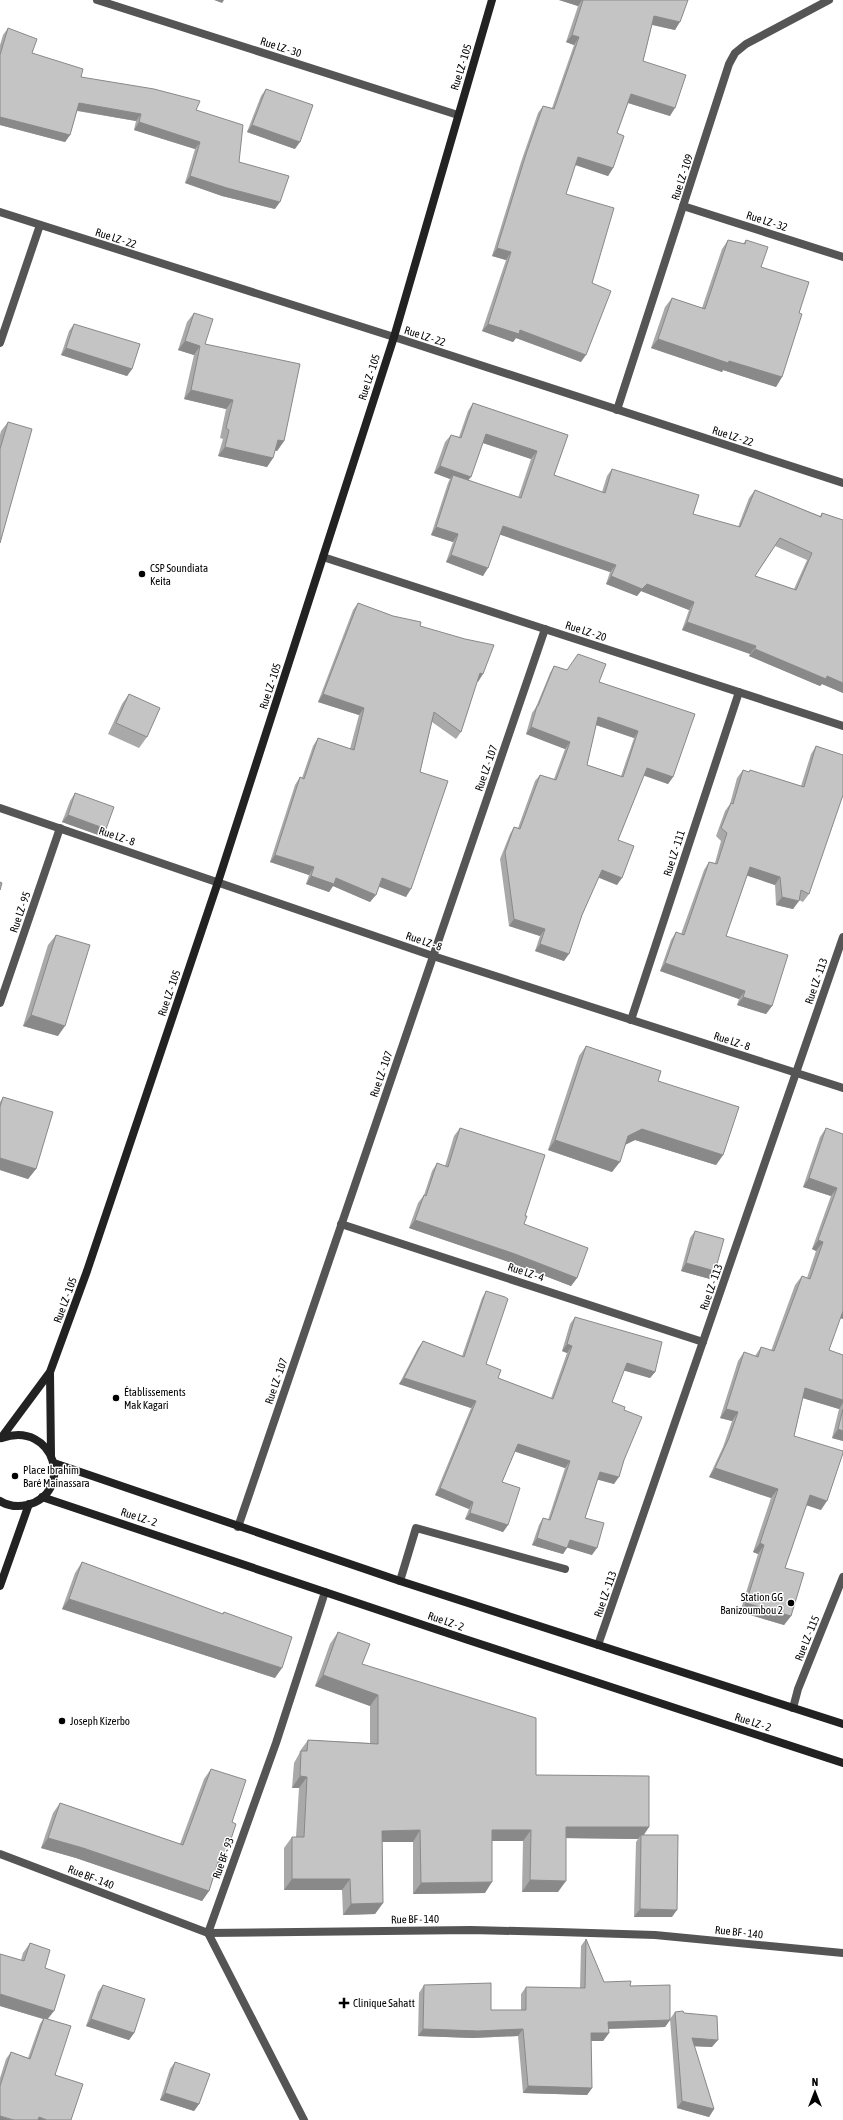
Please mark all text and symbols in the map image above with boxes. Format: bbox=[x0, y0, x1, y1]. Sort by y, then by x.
street label: Rue LZ - 30 bbox=[259, 35, 303, 59]
street label: Rue LZ - 105 bbox=[448, 42, 474, 92]
street label: Rue LZ - 109 bbox=[669, 152, 695, 202]
street label: Rue LZ - 32 bbox=[745, 209, 789, 233]
street label: Rue LZ - 22 bbox=[94, 226, 138, 250]
street label: Rue LZ - 22 bbox=[403, 324, 447, 348]
street label: Rue LZ - 105 bbox=[356, 352, 382, 402]
street label: Rue LZ - 22 bbox=[711, 424, 755, 448]
place label: CSP Soundiata Keita bbox=[150, 562, 208, 587]
marker: CSP Soundiata Keita bbox=[137, 569, 147, 579]
street label: Rue LZ - 20 bbox=[564, 619, 608, 643]
street label: Rue LZ - 105 bbox=[257, 661, 283, 711]
street label: Rue LZ - 107 bbox=[473, 743, 499, 793]
street label: Rue LZ - 8 bbox=[97, 824, 137, 848]
street label: Rue LZ - 111 bbox=[661, 828, 687, 878]
street label: Rue LZ - 95 bbox=[7, 890, 33, 934]
street label: Rue LZ - 8 bbox=[404, 929, 444, 953]
street label: Rue LZ - 113 bbox=[803, 956, 829, 1006]
street label: Rue LZ - 105 bbox=[156, 968, 182, 1018]
street label: Rue LZ - 8 bbox=[712, 1030, 752, 1052]
street label: Rue LZ - 107 bbox=[368, 1049, 394, 1099]
street label: Rue LZ - 4 bbox=[506, 1261, 546, 1283]
street label: Rue LZ - 113 bbox=[698, 1262, 724, 1312]
street label: Rue LZ - 105 bbox=[51, 1275, 79, 1325]
street label: Rue LZ - 107 bbox=[263, 1356, 289, 1406]
place label: Établissements Mak Kagari bbox=[124, 1386, 186, 1411]
marker: Établissements Mak Kagari bbox=[111, 1393, 121, 1403]
place label: Place Ibrahim Baré Mainassara bbox=[23, 1464, 90, 1489]
marker: Place Ibrahim Baré Mainassara bbox=[10, 1471, 20, 1481]
street label: Rue LZ - 2 bbox=[119, 1506, 159, 1528]
street label: Rue LZ - 113 bbox=[592, 1569, 618, 1619]
place label: Station GG Banizoumbou 2 bbox=[720, 1591, 783, 1616]
marker: Station GG Banizoumbou 2 bbox=[786, 1598, 796, 1608]
street label: Rue LZ - 2 bbox=[426, 1609, 466, 1633]
street label: Rue LZ - 115 bbox=[792, 1614, 822, 1662]
street label: Rue LZ - 2 bbox=[733, 1711, 773, 1733]
place label: Joseph Kizerbo bbox=[70, 1715, 130, 1727]
marker: Joseph Kizerbo bbox=[57, 1716, 67, 1726]
street label: Rue BF - 93 bbox=[210, 1836, 236, 1880]
street label: Rue BF - 140 bbox=[66, 1863, 116, 1891]
street label: Rue BF - 140 bbox=[391, 1913, 439, 1925]
street label: Rue BF - 140 bbox=[714, 1924, 764, 1940]
marker: Clinique Sahatt bbox=[338, 1997, 350, 2009]
place label: Clinique Sahatt bbox=[353, 1997, 415, 2009]
north arrow bbox=[795, 2072, 835, 2112]
text: N bbox=[812, 2076, 818, 2088]

